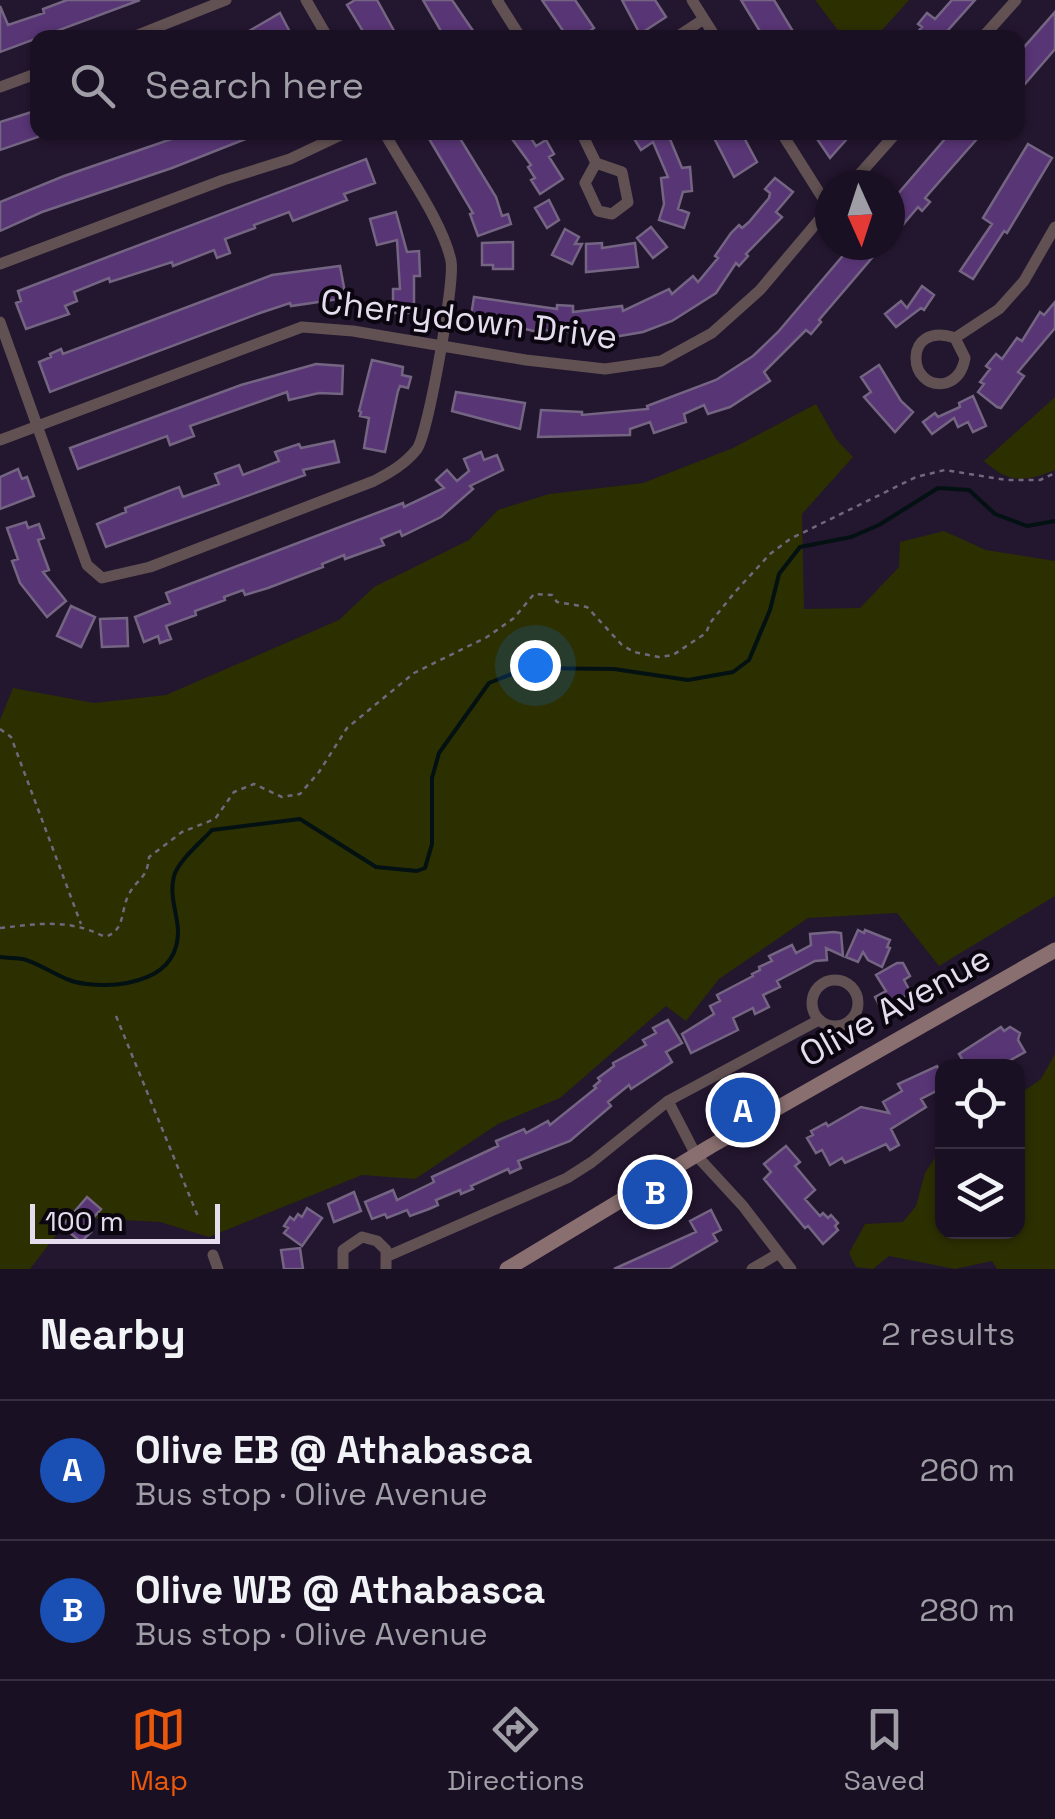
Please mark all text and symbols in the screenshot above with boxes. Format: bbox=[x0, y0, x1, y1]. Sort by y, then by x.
search box bbox=[30, 30, 1025, 140]
icon: search bbox=[65, 58, 120, 113]
text: Search here bbox=[145, 61, 364, 109]
north arrow bbox=[815, 170, 905, 260]
street label: Cherrydown Drive bbox=[318, 279, 620, 359]
your location bbox=[510, 640, 561, 691]
street label: Olive Avenue bbox=[792, 935, 998, 1077]
map controls bbox=[935, 1059, 1025, 1239]
button: locate bbox=[935, 1059, 1025, 1149]
pin: A bbox=[710, 1072, 776, 1148]
button: layers bbox=[935, 1149, 1025, 1239]
pin: B bbox=[622, 1154, 688, 1230]
scale bar bbox=[30, 1199, 220, 1244]
text: 100 m bbox=[45, 1203, 124, 1239]
text: Nearby bbox=[40, 1308, 186, 1361]
text: 2 results bbox=[881, 1314, 1015, 1354]
text: Olive EB @ Athabasca bbox=[135, 1426, 532, 1474]
text: A bbox=[62, 1450, 83, 1490]
text: 260 m bbox=[920, 1450, 1015, 1490]
text: Bus stop · Olive Avenue bbox=[135, 1474, 488, 1514]
text: Olive WB @ Athabasca bbox=[135, 1566, 545, 1614]
text: B bbox=[62, 1590, 83, 1630]
text: 280 m bbox=[920, 1590, 1015, 1630]
text: Bus stop · Olive Avenue bbox=[135, 1614, 488, 1654]
tab: Map bbox=[130, 1702, 188, 1798]
tab: Directions bbox=[447, 1702, 584, 1798]
tab: Saved bbox=[844, 1702, 925, 1798]

